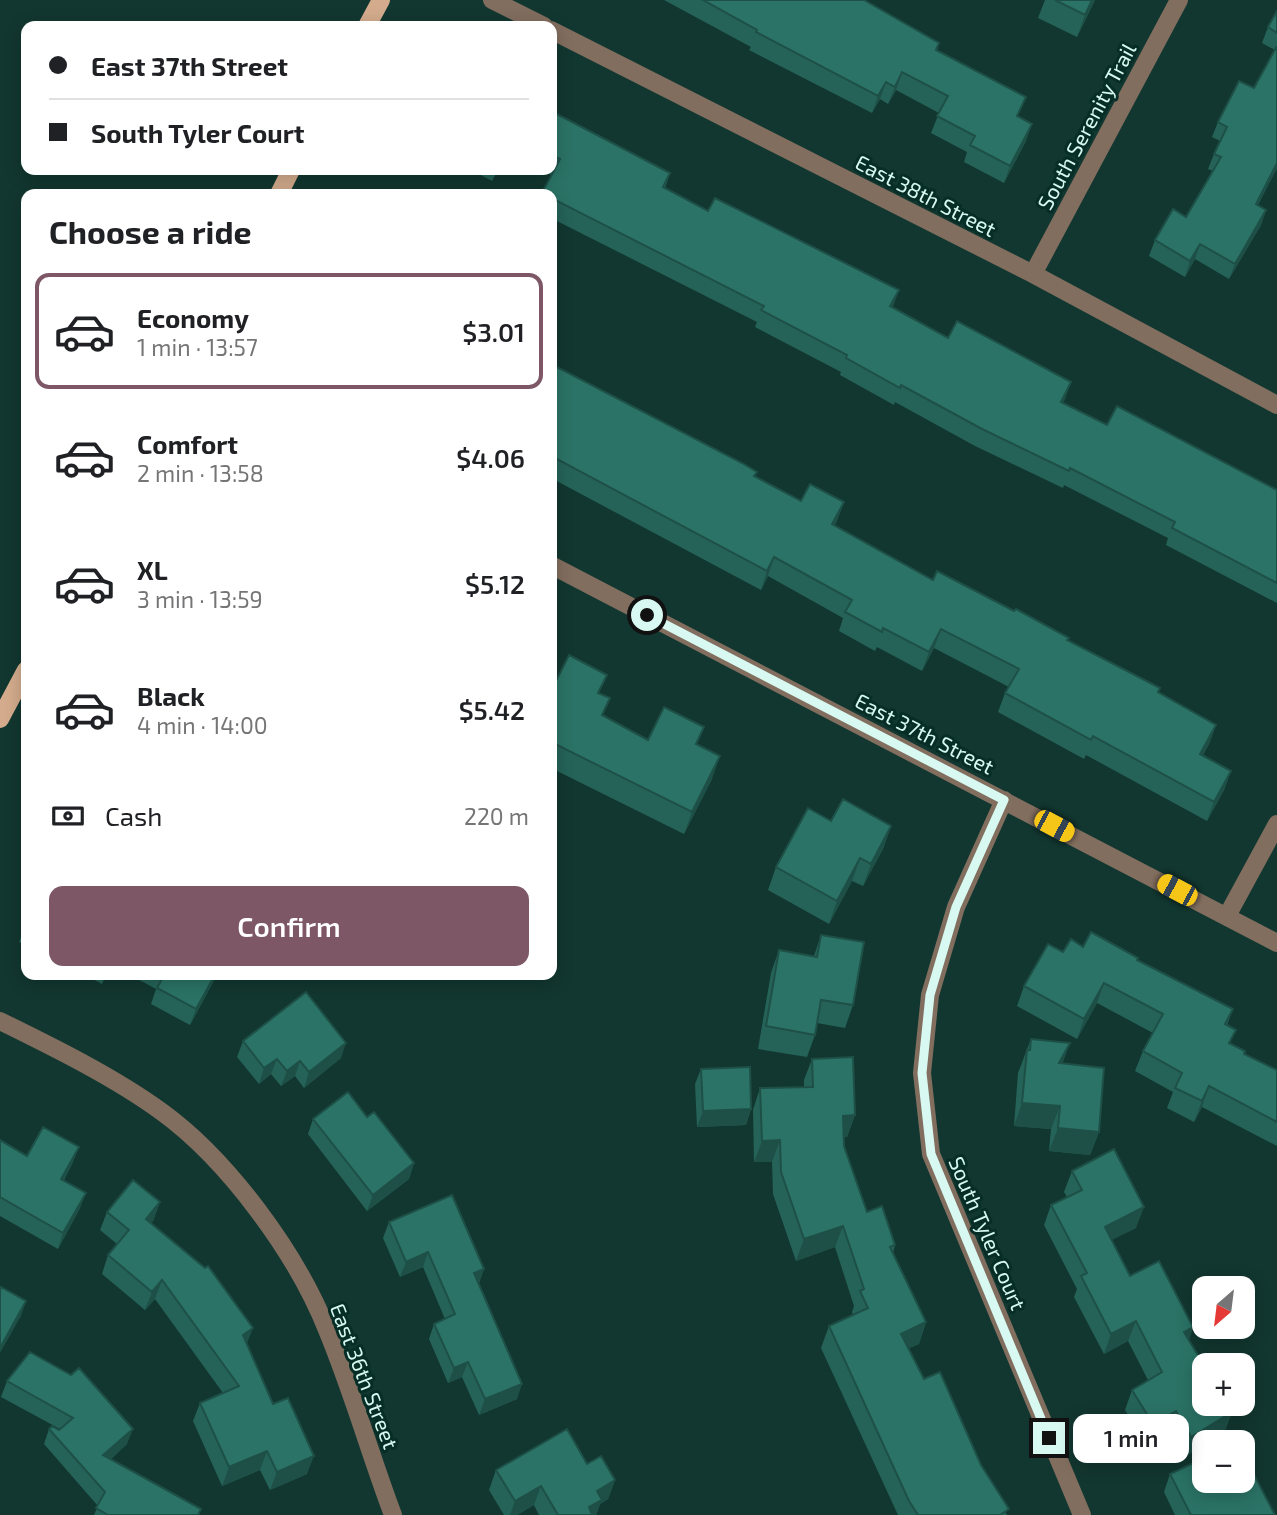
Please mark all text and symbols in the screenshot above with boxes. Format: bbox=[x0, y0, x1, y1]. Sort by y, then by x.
street label: South Serenity Trail bbox=[1032, 38, 1141, 214]
text: East 37th Street bbox=[91, 50, 288, 81]
text: South Tyler Court bbox=[91, 117, 304, 148]
street label: East 38th Street bbox=[852, 149, 1000, 241]
text: Choose a ride bbox=[49, 212, 252, 250]
icon: car bbox=[53, 300, 116, 363]
text: Economy bbox=[137, 302, 249, 333]
text: $3.01 bbox=[462, 316, 525, 347]
text: 1 min · 13:57 bbox=[137, 333, 258, 361]
icon: car bbox=[53, 426, 116, 489]
text: Comfort bbox=[137, 428, 238, 459]
text: $4.06 bbox=[456, 442, 525, 473]
text: 2 min · 13:58 bbox=[137, 459, 264, 487]
icon: car bbox=[53, 552, 116, 615]
text: XL bbox=[137, 554, 168, 585]
text: $5.12 bbox=[465, 568, 525, 599]
text: 3 min · 13:59 bbox=[137, 585, 263, 613]
route start bbox=[631, 599, 663, 631]
icon: car bbox=[53, 678, 116, 741]
text: Black bbox=[137, 680, 205, 711]
street label: East 37th Street bbox=[851, 687, 999, 779]
text: $5.42 bbox=[459, 694, 525, 725]
text: 4 min · 14:00 bbox=[137, 711, 268, 739]
icon: cash bbox=[49, 797, 87, 835]
text: Cash bbox=[105, 800, 162, 831]
text: 220 m bbox=[464, 802, 529, 830]
car bbox=[1031, 807, 1078, 845]
car bbox=[1154, 871, 1201, 909]
button: Confirm bbox=[49, 886, 529, 966]
street label: South Tyler Court bbox=[944, 1152, 1032, 1314]
north arrow bbox=[1192, 1276, 1255, 1339]
map controls bbox=[1192, 1276, 1255, 1493]
street label: East 36th Street bbox=[326, 1300, 404, 1452]
button: + bbox=[1192, 1353, 1255, 1416]
callout: 1 min bbox=[1074, 1414, 1189, 1462]
route end bbox=[1033, 1422, 1065, 1454]
text: 1 min bbox=[1104, 1424, 1158, 1452]
button: − bbox=[1192, 1430, 1255, 1493]

